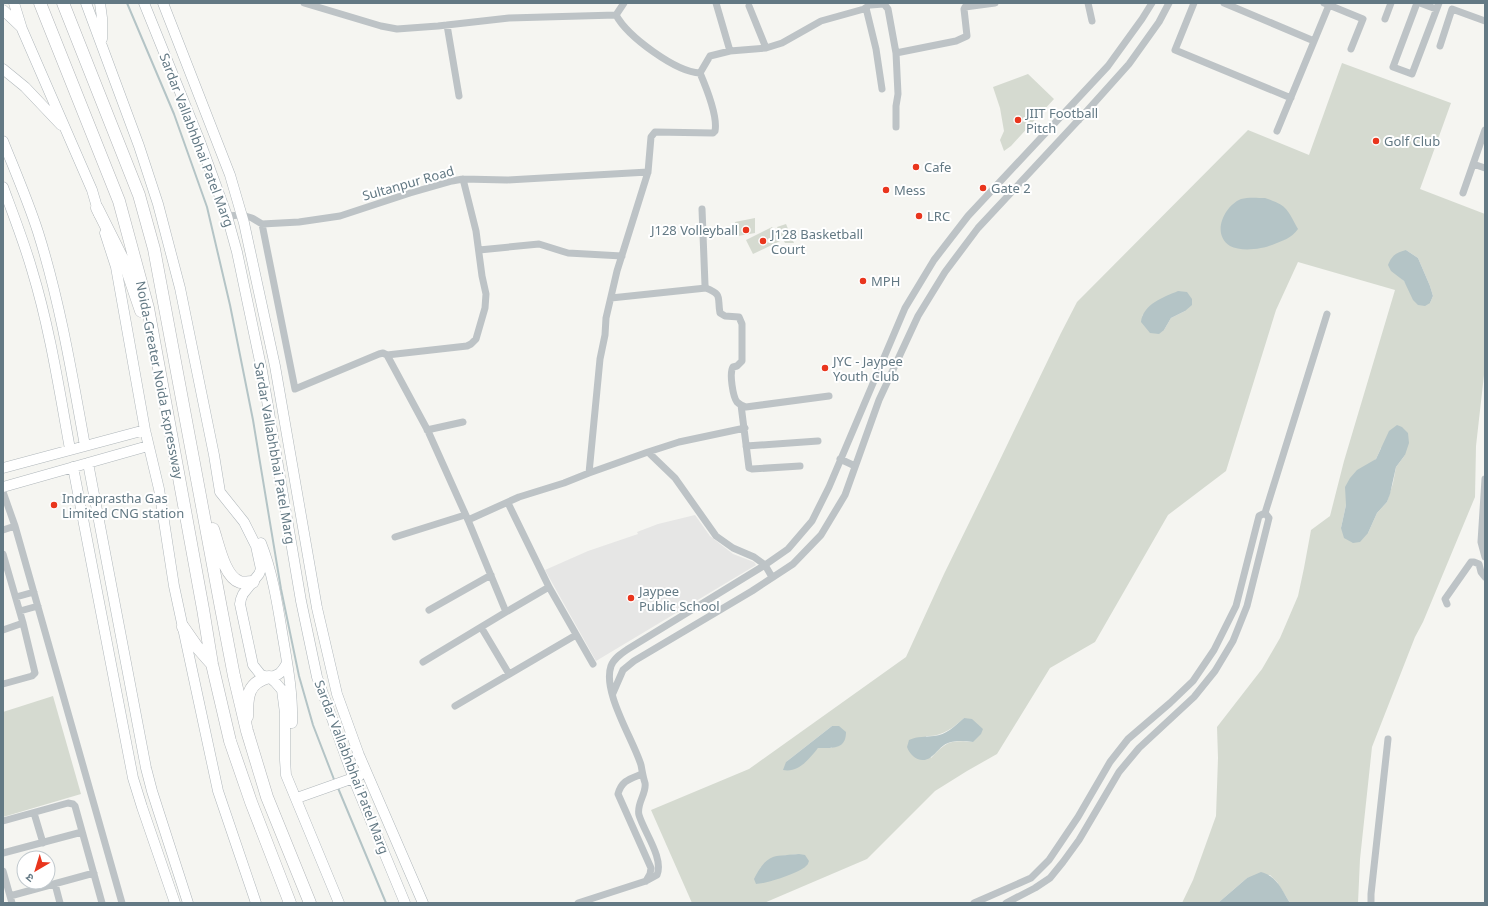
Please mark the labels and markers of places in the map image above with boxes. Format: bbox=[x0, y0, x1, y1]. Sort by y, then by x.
place label: JIIT Football Pitch bbox=[1024, 104, 1098, 137]
marker: JIIT Football Pitch bbox=[1013, 115, 1023, 125]
place label: Golf Club bbox=[1384, 132, 1440, 150]
marker: Golf Club bbox=[1371, 136, 1381, 146]
place label: Cafe bbox=[924, 158, 951, 176]
marker: Cafe bbox=[911, 162, 921, 172]
place label: Gate 2 bbox=[991, 179, 1031, 197]
place label: Mess bbox=[894, 181, 926, 199]
marker: Gate 2 bbox=[978, 183, 988, 193]
marker: Mess bbox=[881, 185, 891, 195]
place label: LRC bbox=[927, 207, 950, 225]
marker: LRC bbox=[914, 211, 924, 221]
place label: J128 Volleyball bbox=[649, 221, 738, 239]
marker: J128 Volleyball bbox=[741, 225, 751, 235]
place label: J128 Basketball Court bbox=[769, 225, 863, 258]
marker: J128 Basketball Court bbox=[758, 236, 768, 246]
place label: MPH bbox=[871, 272, 900, 290]
marker: MPH bbox=[858, 276, 868, 286]
place label: JYC - Jaypee Youth Club bbox=[831, 352, 903, 385]
marker: JYC - Jaypee Youth Club bbox=[820, 363, 830, 373]
place label: Indraprastha Gas Limited CNG station bbox=[62, 489, 184, 522]
marker: Indraprastha Gas Limited CNG station bbox=[49, 500, 59, 510]
place label: Jaypee Public School bbox=[637, 582, 720, 615]
marker: Jaypee Public School bbox=[626, 593, 636, 603]

